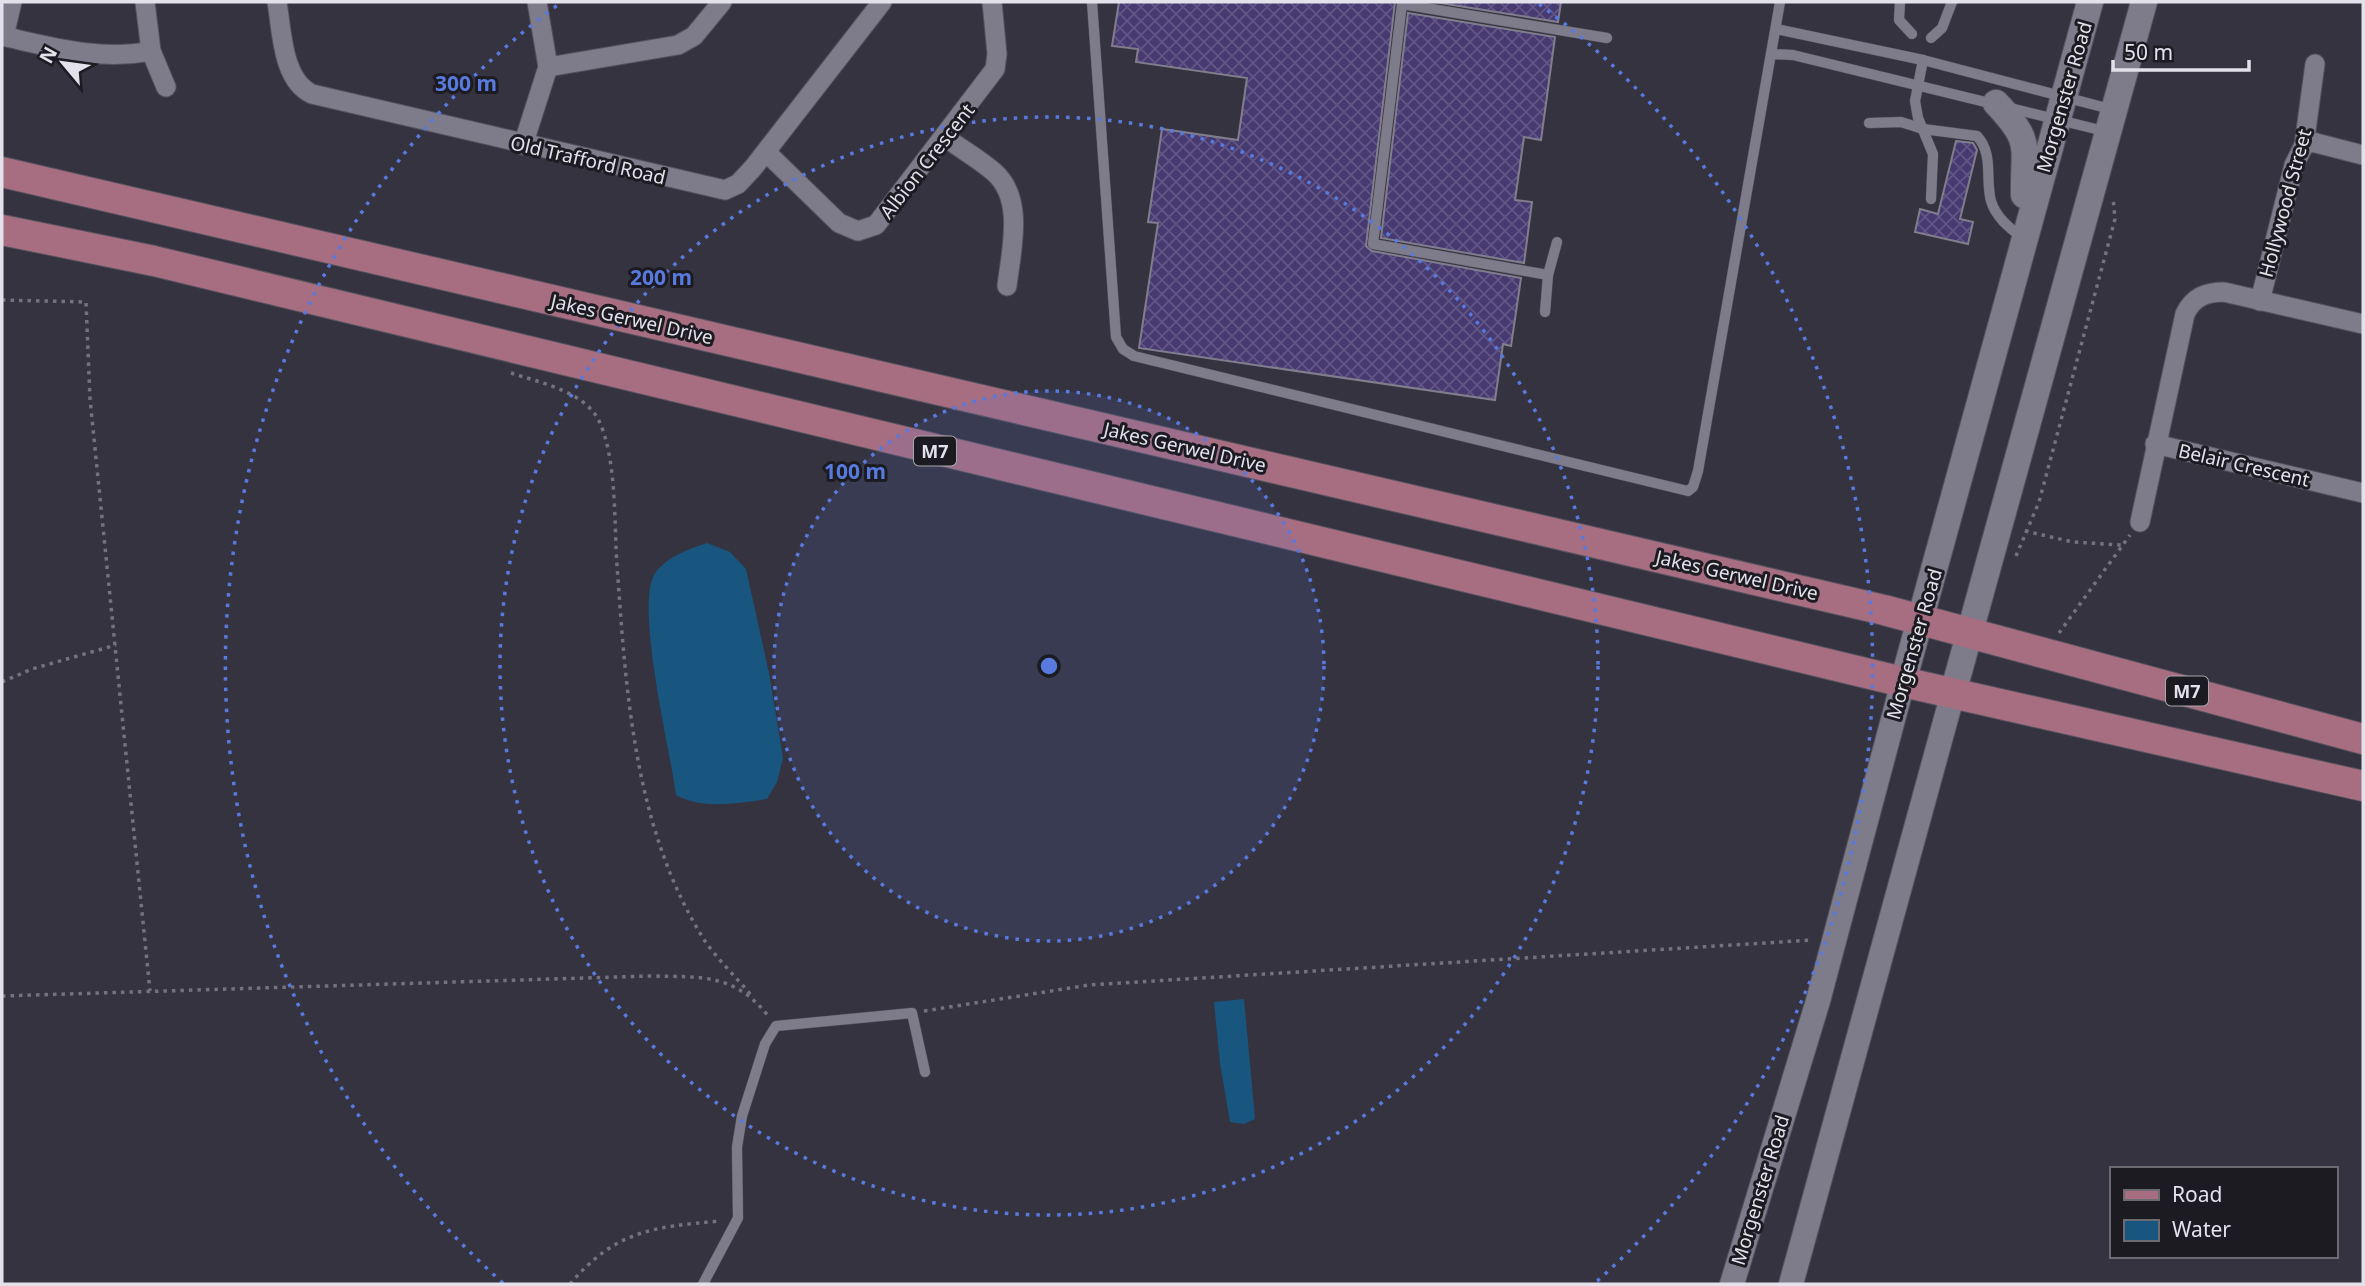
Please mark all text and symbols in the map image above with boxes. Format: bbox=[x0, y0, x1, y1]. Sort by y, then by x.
street label: Morgenster Road bbox=[2030, 19, 2098, 175]
north arrow bbox=[28, 28, 98, 98]
scale bar bbox=[2113, 28, 2250, 72]
text: 50 m bbox=[2124, 38, 2173, 66]
text: N bbox=[33, 42, 63, 68]
text: 300 m bbox=[435, 69, 497, 97]
street label: Albion Crescent bbox=[874, 98, 980, 224]
street label: Hollywood Street bbox=[2253, 126, 2317, 280]
street label: Old Trafford Road bbox=[508, 130, 668, 190]
text: 200 m bbox=[630, 263, 692, 291]
street label: Jakes Gerwel Drive bbox=[546, 287, 716, 350]
street label: Jakes Gerwel Drive bbox=[1099, 415, 1269, 478]
road number: M7 bbox=[914, 436, 956, 466]
street label: Belair Crescent bbox=[2176, 437, 2312, 493]
text: 100 m bbox=[824, 457, 886, 485]
street label: Jakes Gerwel Drive bbox=[1651, 543, 1821, 606]
street label: Morgenster Road bbox=[1880, 566, 1948, 722]
centre of rings bbox=[1037, 654, 1061, 678]
road number: M7 bbox=[2166, 676, 2208, 706]
street label: Morgenster Road bbox=[1725, 1112, 1795, 1268]
legend bbox=[2110, 1167, 2337, 1258]
text: Road bbox=[2172, 1180, 2222, 1208]
text: Water bbox=[2172, 1215, 2231, 1243]

